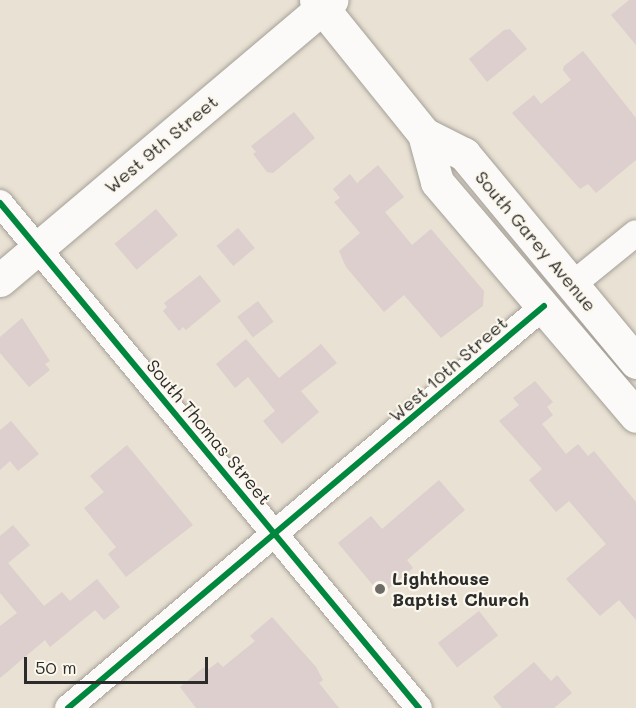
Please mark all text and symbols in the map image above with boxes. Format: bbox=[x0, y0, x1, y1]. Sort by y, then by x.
street label: West 9th Street bbox=[100, 90, 222, 198]
street label: South Garey Avenue bbox=[471, 166, 601, 316]
street label: West 10th Street bbox=[384, 312, 512, 426]
street label: South Thomas Street bbox=[142, 355, 276, 509]
place label: Lighthouse Baptist Church bbox=[392, 568, 529, 610]
marker: Lighthouse Baptist Church bbox=[373, 582, 387, 596]
scale bar bbox=[27, 645, 212, 683]
text: 50 m bbox=[35, 655, 77, 679]

